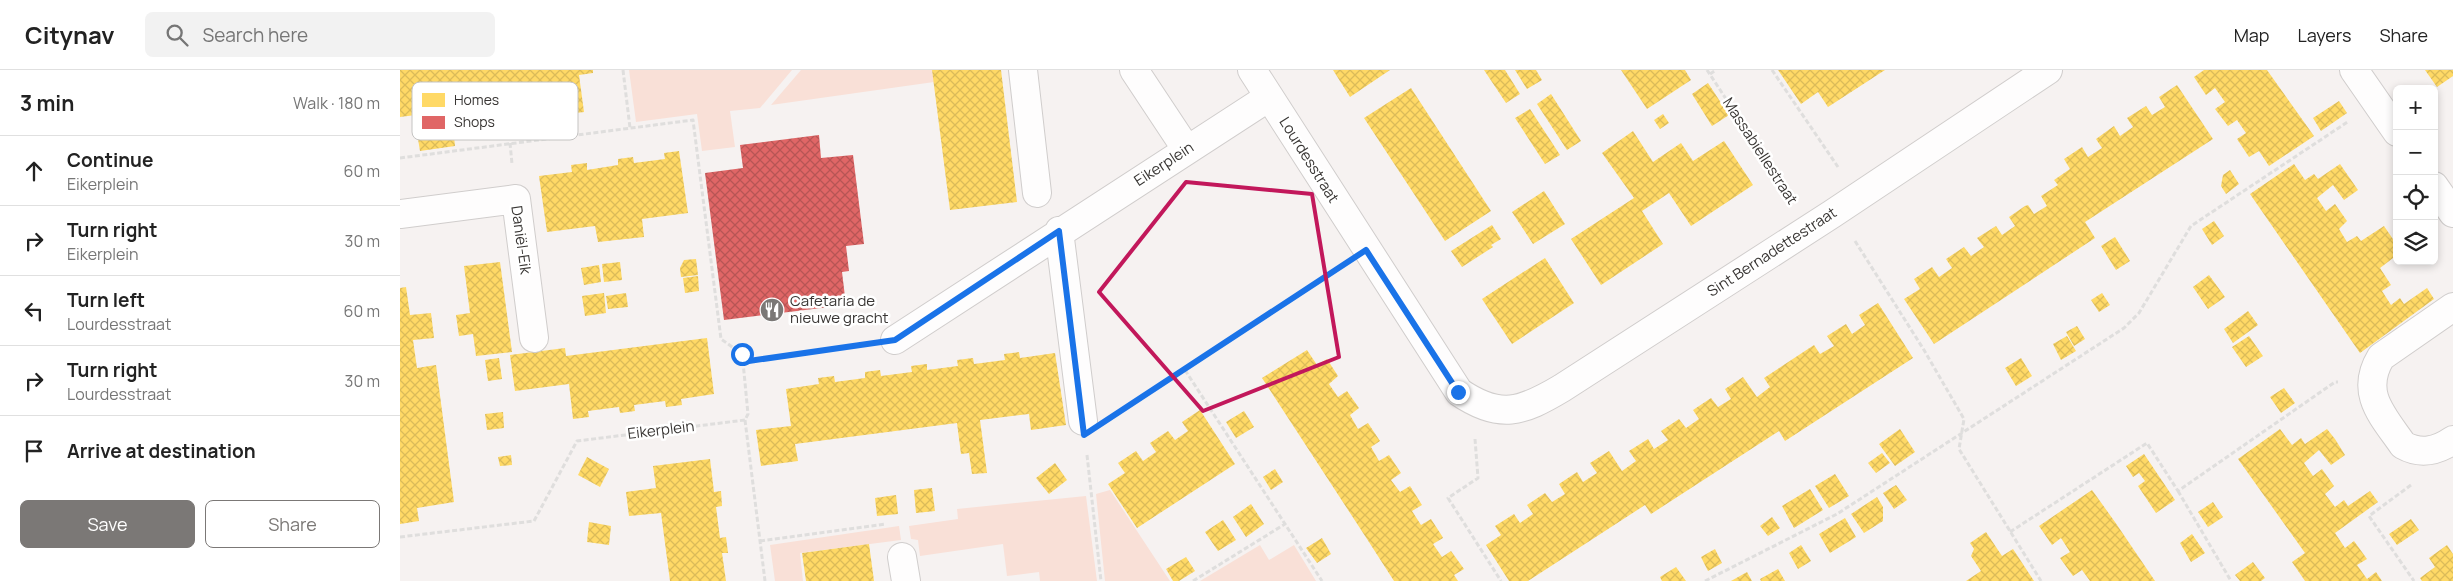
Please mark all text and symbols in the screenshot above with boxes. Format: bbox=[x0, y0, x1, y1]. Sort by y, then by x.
search box bbox=[145, 12, 495, 57]
text: Citynav bbox=[25, 18, 115, 51]
icon: search bbox=[163, 21, 191, 49]
text: Search here bbox=[203, 22, 308, 48]
text: Map bbox=[2234, 23, 2269, 47]
text: Layers bbox=[2297, 23, 2351, 47]
text: Share bbox=[2379, 23, 2428, 47]
legend bbox=[412, 82, 578, 140]
map controls bbox=[2393, 85, 2438, 265]
button: + bbox=[2393, 85, 2438, 130]
text: 3 min bbox=[20, 89, 74, 117]
text: Homes bbox=[454, 90, 499, 109]
text: Walk · 180 m bbox=[293, 92, 380, 114]
street label: Massabiellestraat bbox=[1718, 93, 1803, 208]
text: Shops bbox=[454, 112, 495, 131]
street label: Lourdesstraat bbox=[1275, 113, 1344, 207]
button: − bbox=[2393, 130, 2438, 175]
street label: Eikerplein bbox=[1130, 136, 1198, 191]
text: Continue bbox=[67, 147, 153, 173]
icon: ahead bbox=[20, 157, 48, 185]
text: 60 m bbox=[344, 160, 380, 182]
text: Eikerplein bbox=[67, 173, 139, 195]
button: locate bbox=[2393, 175, 2438, 220]
street label: Sint Bernadettestraat bbox=[1703, 202, 1841, 301]
street label: Daniël-Eik bbox=[506, 204, 537, 276]
text: Turn right bbox=[67, 217, 157, 243]
button: layers bbox=[2393, 220, 2438, 265]
icon: right bbox=[20, 227, 48, 255]
text: 30 m bbox=[345, 230, 380, 252]
text: Eikerplein bbox=[67, 243, 139, 265]
text: Turn left bbox=[67, 287, 145, 313]
place label: Cafetaria de nieuwe gracht bbox=[790, 290, 889, 328]
icon: left bbox=[20, 297, 48, 325]
restaurant icon: Cafetaria de nieuwe gracht bbox=[759, 297, 785, 323]
text: 60 m bbox=[344, 300, 380, 322]
text: Lourdesstraat bbox=[67, 313, 171, 335]
route start bbox=[731, 343, 754, 366]
text: Turn right bbox=[67, 357, 157, 383]
icon: right bbox=[20, 367, 48, 395]
text: 30 m bbox=[345, 370, 380, 392]
route end bbox=[1447, 381, 1470, 404]
text: Lourdesstraat bbox=[67, 383, 171, 405]
street label: Eikerplein bbox=[626, 415, 696, 444]
icon: arrive bbox=[20, 437, 48, 465]
text: Arrive at destination bbox=[67, 438, 256, 464]
button: Save bbox=[20, 500, 195, 548]
button: Share bbox=[205, 500, 380, 548]

